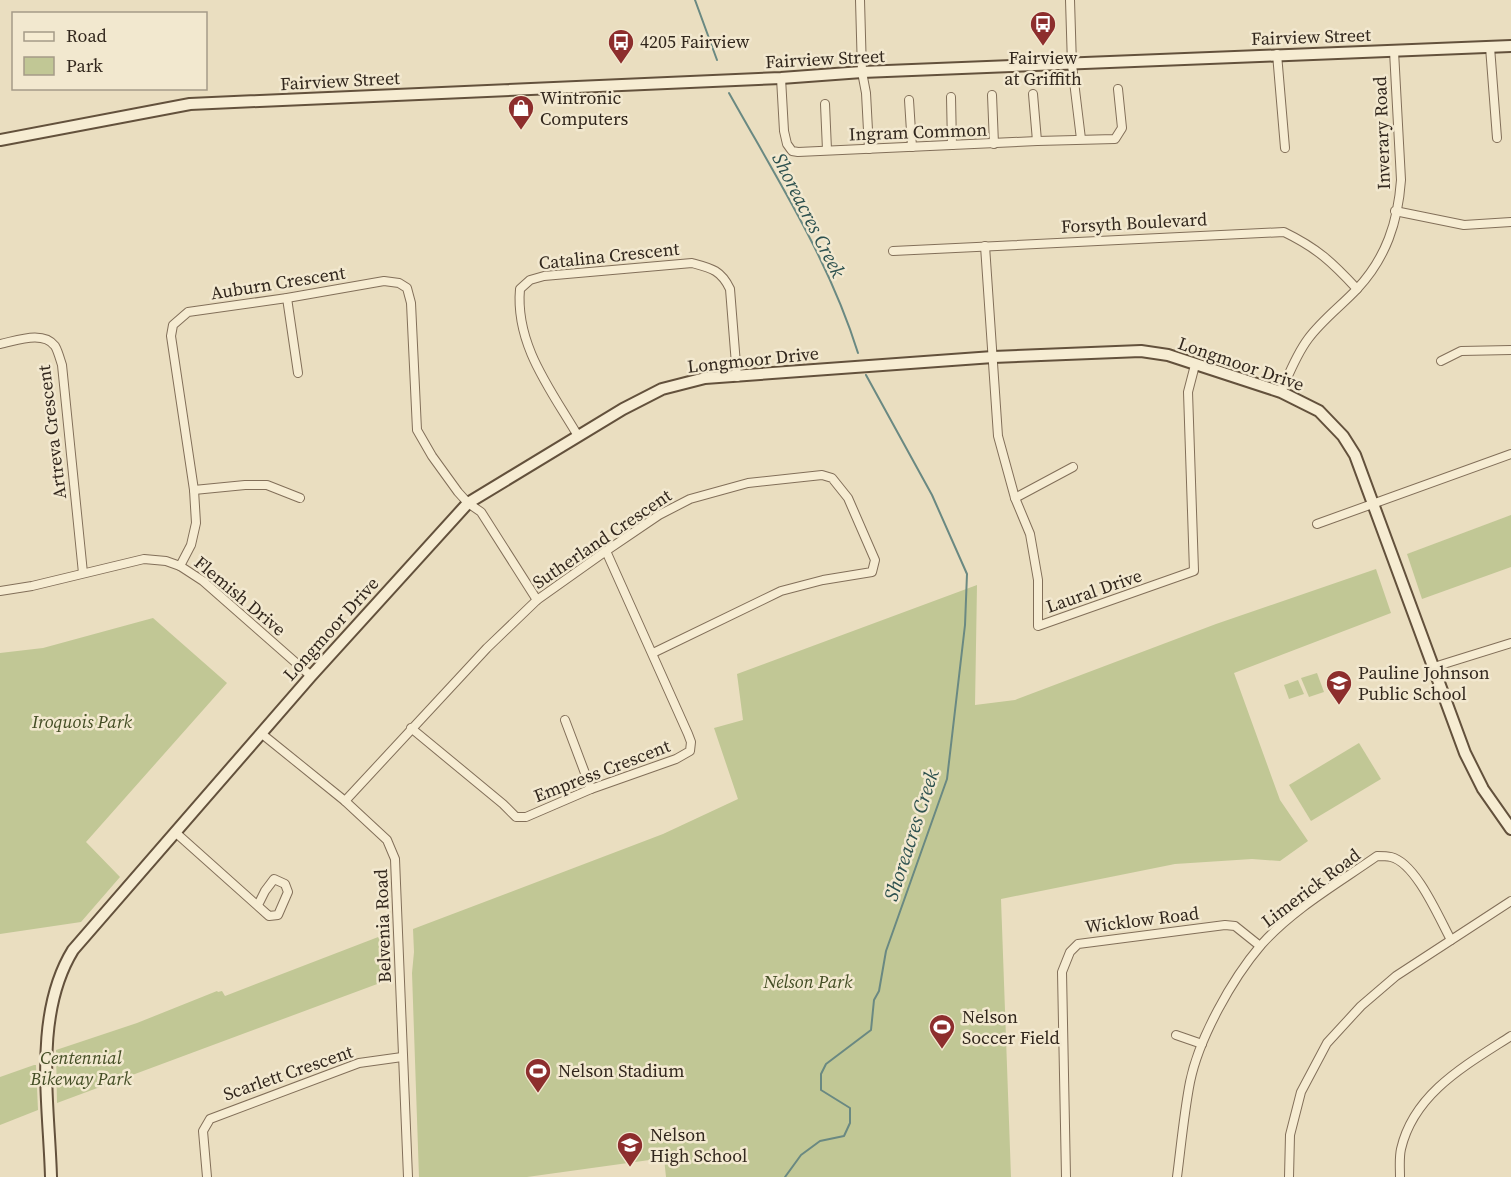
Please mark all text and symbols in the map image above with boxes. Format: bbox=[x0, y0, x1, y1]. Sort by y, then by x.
bus stop icon: Fairview at Griffith bbox=[1028, 9, 1058, 47]
legend bbox=[12, 12, 207, 90]
street label: Fairview Street bbox=[1251, 22, 1371, 51]
text: Road bbox=[66, 23, 107, 48]
bus stop icon: 4205 Fairview bbox=[606, 27, 636, 65]
place label: 4205 Fairview bbox=[640, 29, 750, 54]
street label: Fairview Street bbox=[764, 43, 886, 74]
place label: Fairview at Griffith bbox=[1004, 45, 1082, 91]
text: Park bbox=[66, 53, 103, 78]
street label: Fairview Street bbox=[279, 65, 401, 96]
street label: Inverary Road bbox=[1367, 76, 1396, 190]
place label: Wintronic Computers bbox=[540, 85, 628, 131]
shop icon: Wintronic Computers bbox=[506, 93, 536, 131]
street label: Ingram Common bbox=[848, 117, 988, 146]
water label: Shoreacres Creek bbox=[765, 148, 853, 283]
street label: Forsyth Boulevard bbox=[1060, 206, 1208, 239]
street label: Catalina Crescent bbox=[538, 236, 680, 275]
street label: Auburn Crescent bbox=[209, 260, 347, 305]
street label: Longmoor Drive bbox=[1175, 330, 1308, 397]
street label: Longmoor Drive bbox=[686, 340, 820, 379]
street label: Artreva Crescent bbox=[31, 364, 72, 500]
street label: Sutherland Crescent bbox=[527, 483, 676, 594]
street label: Flemish Drive bbox=[189, 550, 291, 641]
street label: Laural Drive bbox=[1043, 562, 1145, 619]
street label: Longmoor Drive bbox=[277, 571, 384, 686]
place label: Pauline Johnson Public School bbox=[1358, 660, 1490, 706]
school or university icon: Pauline Johnson Public School bbox=[1324, 668, 1354, 706]
park label: Iroquois Park bbox=[31, 709, 133, 734]
street label: Empress Crescent bbox=[530, 733, 674, 808]
water label: Shoreacres Creek bbox=[877, 765, 946, 904]
street label: Limerick Road bbox=[1256, 842, 1365, 933]
street label: Belvenia Road bbox=[368, 869, 397, 983]
street label: Wicklow Road bbox=[1083, 900, 1200, 939]
park label: Nelson Park bbox=[763, 969, 853, 994]
place label: Nelson Soccer Field bbox=[962, 1004, 1060, 1050]
sports icon: Nelson Soccer Field bbox=[927, 1012, 957, 1050]
street label: Scarlett Crescent bbox=[220, 1039, 356, 1106]
park label: Centennial Bikeway Park bbox=[29, 1045, 132, 1091]
sports icon: Nelson Stadium bbox=[523, 1056, 553, 1094]
place label: Nelson Stadium bbox=[558, 1058, 685, 1083]
place label: Nelson High School bbox=[650, 1122, 747, 1168]
school or university icon: Nelson High School bbox=[615, 1130, 645, 1168]

